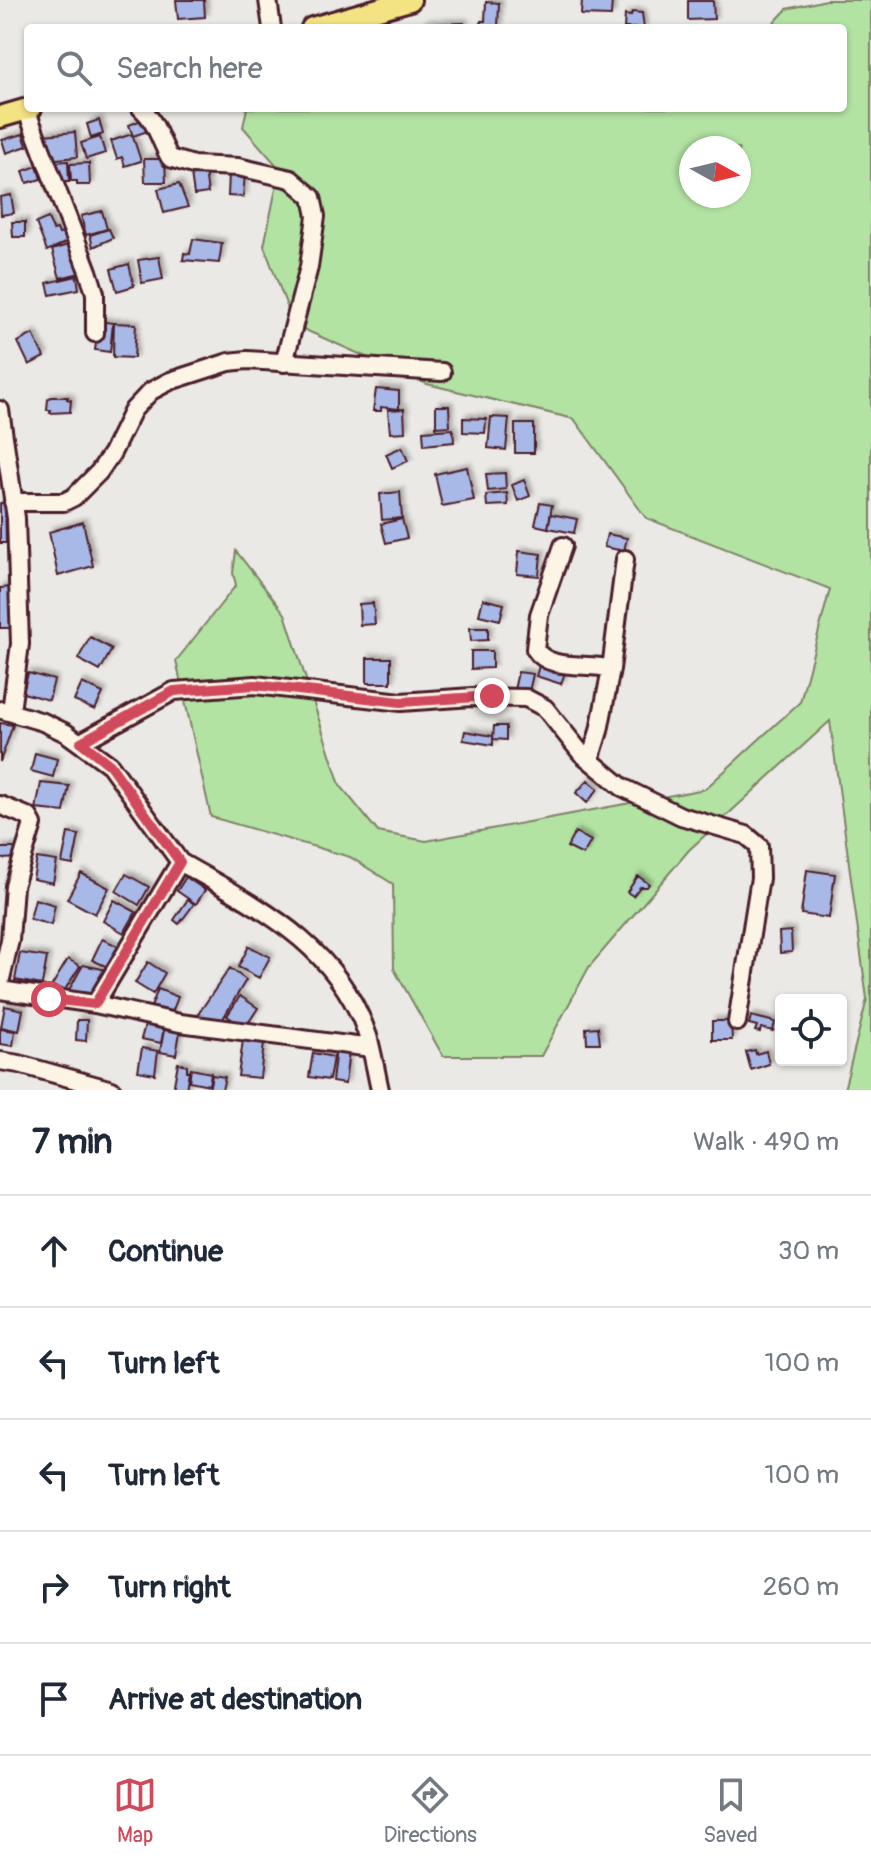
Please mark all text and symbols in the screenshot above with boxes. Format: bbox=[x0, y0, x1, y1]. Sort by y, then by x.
search box bbox=[24, 24, 847, 112]
icon: search bbox=[52, 46, 96, 90]
text: Search here bbox=[116, 50, 263, 87]
north arrow bbox=[679, 136, 751, 208]
route end bbox=[474, 678, 510, 714]
route start bbox=[31, 981, 67, 1017]
map controls bbox=[775, 994, 847, 1066]
button: locate bbox=[775, 994, 847, 1066]
text: 7 min bbox=[32, 1121, 113, 1164]
text: Walk · 490 m bbox=[693, 1126, 839, 1158]
icon: ahead bbox=[32, 1229, 76, 1273]
text: Continue bbox=[108, 1233, 223, 1270]
text: 30 m bbox=[778, 1235, 839, 1267]
icon: left bbox=[32, 1341, 76, 1385]
text: Turn left bbox=[108, 1345, 219, 1382]
text: 100 m bbox=[765, 1347, 839, 1379]
icon: left bbox=[32, 1453, 76, 1497]
text: Turn left bbox=[108, 1457, 219, 1494]
text: 100 m bbox=[765, 1459, 839, 1491]
icon: right bbox=[32, 1565, 76, 1609]
text: Turn right bbox=[108, 1569, 231, 1606]
text: 260 m bbox=[763, 1571, 839, 1603]
icon: arrive bbox=[32, 1677, 76, 1721]
text: Arrive at destination bbox=[108, 1681, 362, 1718]
tab: Map bbox=[113, 1773, 157, 1849]
tab: Directions bbox=[384, 1773, 477, 1849]
tab: Saved bbox=[703, 1773, 758, 1849]

